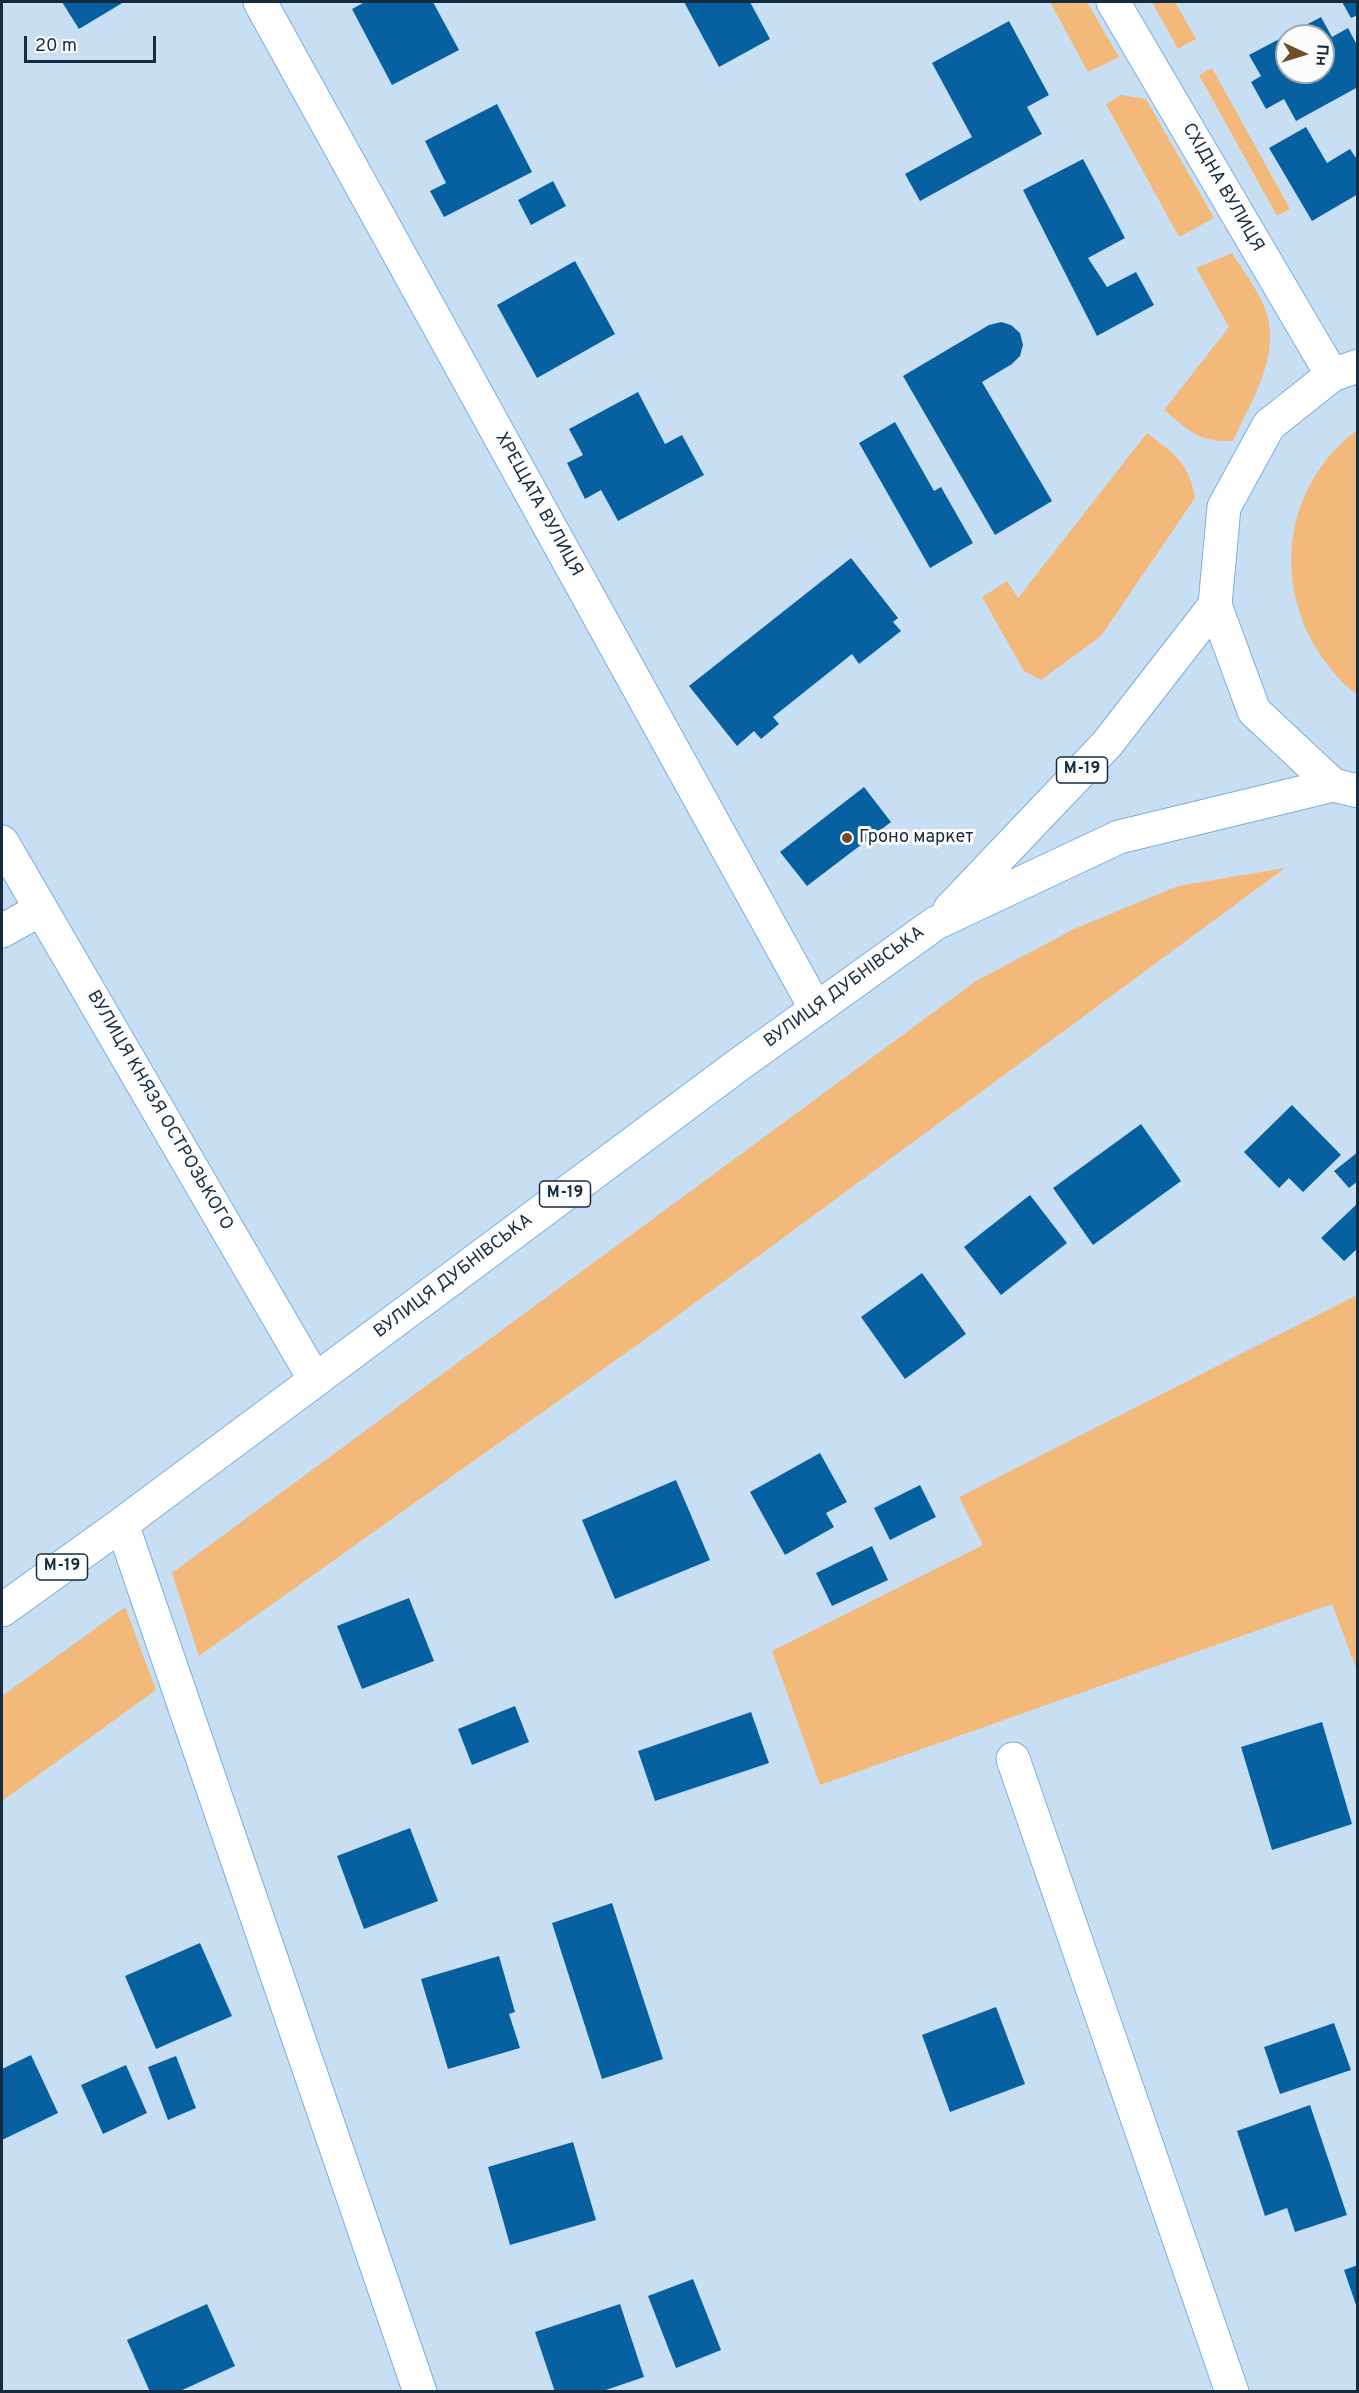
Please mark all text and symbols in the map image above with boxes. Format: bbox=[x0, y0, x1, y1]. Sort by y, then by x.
scale bar bbox=[27, 24, 159, 62]
north arrow bbox=[1275, 24, 1335, 84]
text: 20 m bbox=[35, 35, 77, 58]
text: Пн bbox=[1310, 44, 1332, 67]
street label: СХІДНА ВУЛИЦЯ bbox=[1176, 120, 1268, 256]
street label: ХРЕЩАТА ВУЛИЦЯ bbox=[489, 429, 587, 581]
road number: М-19 bbox=[1056, 757, 1108, 783]
place label: Гроно маркет bbox=[859, 827, 973, 849]
marker: Гроно маркет bbox=[840, 831, 854, 845]
street label: ВУЛИЦЯ ДУБНІВСЬКА bbox=[761, 923, 929, 1053]
street label: ВУЛИЦЯ КНЯЗЯ ОСТРОЗЬКОГО bbox=[81, 987, 237, 1235]
road number: М-19 bbox=[540, 1181, 590, 1207]
street label: ВУЛИЦЯ ДУБНІВСЬКА bbox=[370, 1210, 538, 1344]
road number: М-19 bbox=[36, 1554, 88, 1580]

